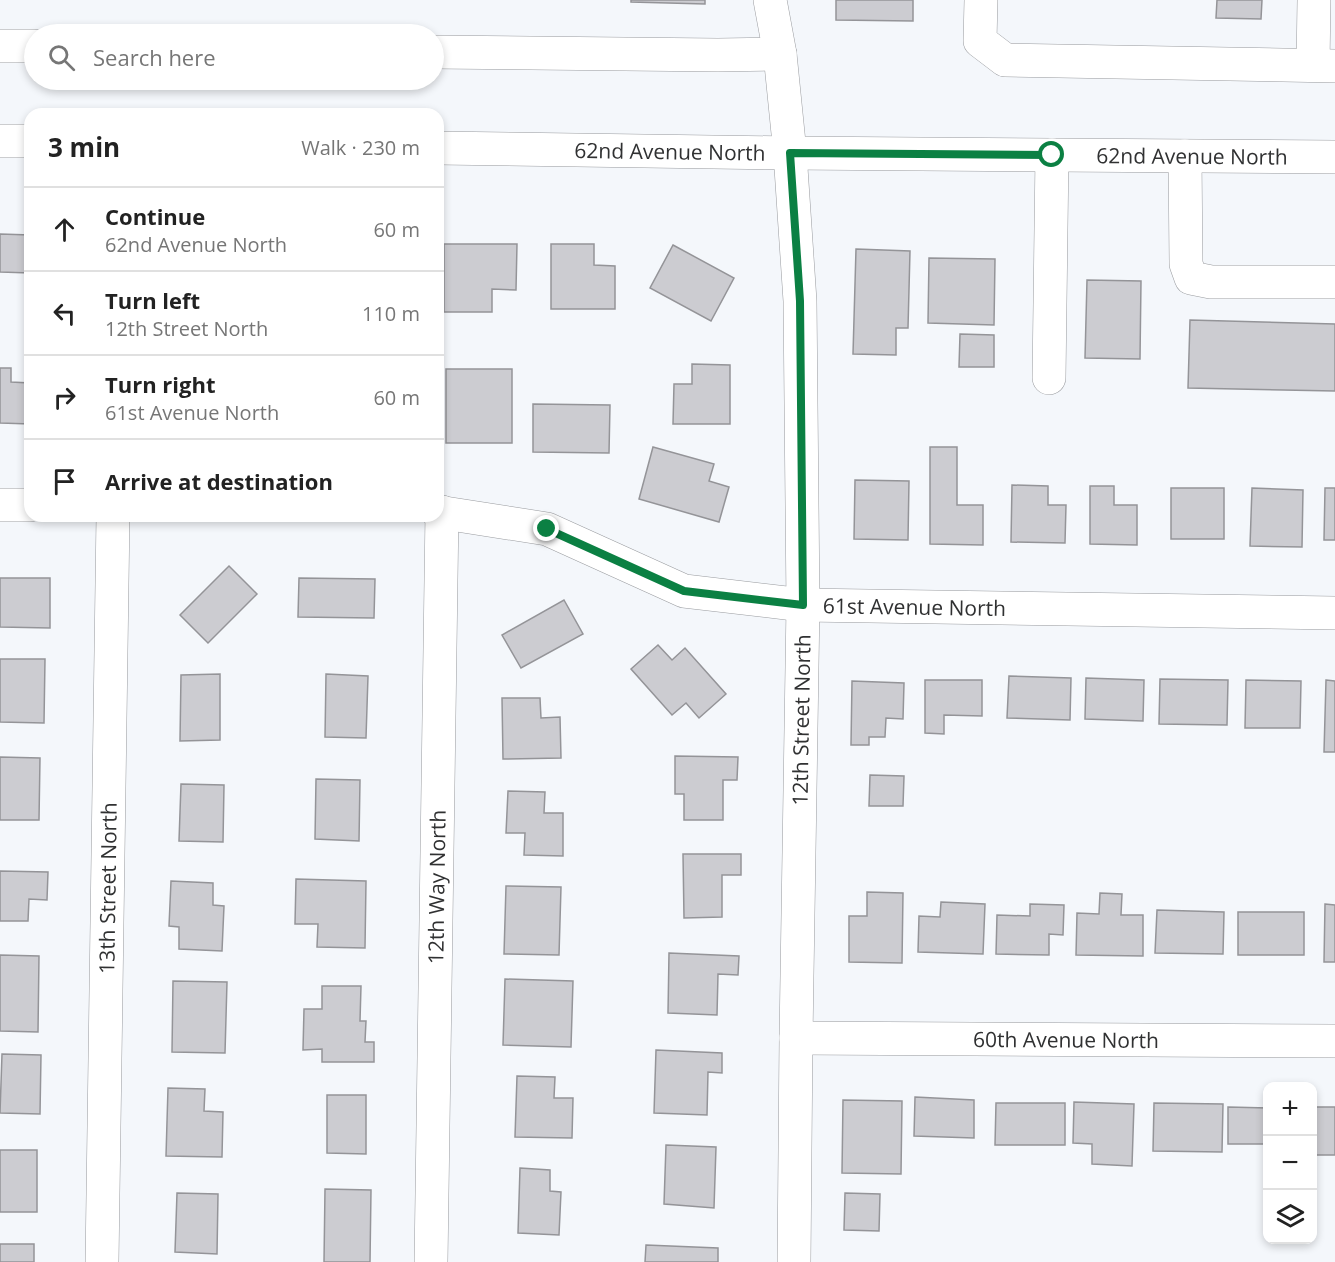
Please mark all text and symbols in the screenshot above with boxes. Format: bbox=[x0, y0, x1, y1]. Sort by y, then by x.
search box bbox=[24, 24, 444, 90]
icon: search bbox=[45, 41, 78, 74]
text: Search here bbox=[93, 42, 216, 72]
text: 3 min bbox=[48, 129, 120, 165]
text: Walk · 230 m bbox=[301, 134, 420, 161]
street label: 62nd Avenue North bbox=[574, 136, 766, 167]
route start bbox=[1038, 141, 1064, 167]
street label: 62nd Avenue North bbox=[1096, 141, 1288, 171]
text: Continue bbox=[105, 201, 205, 231]
icon: ahead bbox=[48, 213, 81, 246]
text: 60 m bbox=[373, 216, 420, 243]
text: 62nd Avenue North bbox=[105, 231, 287, 258]
text: Turn left bbox=[105, 285, 200, 315]
icon: left bbox=[48, 297, 81, 330]
text: 110 m bbox=[362, 300, 420, 327]
text: 12th Street North bbox=[105, 315, 268, 342]
text: Turn right bbox=[105, 369, 216, 399]
icon: right bbox=[48, 381, 81, 414]
text: 60 m bbox=[373, 384, 420, 411]
text: 61st Avenue North bbox=[105, 399, 279, 426]
icon: arrive bbox=[48, 465, 81, 498]
text: Arrive at destination bbox=[105, 466, 333, 496]
route end bbox=[533, 515, 559, 541]
street label: 61st Avenue North bbox=[823, 591, 1006, 622]
street label: 12th Street North bbox=[786, 634, 816, 806]
street label: 13th Street North bbox=[92, 802, 123, 974]
street label: 12th Way North bbox=[421, 810, 452, 964]
street label: 60th Avenue North bbox=[973, 1025, 1159, 1054]
map controls bbox=[1263, 1082, 1317, 1244]
button: + bbox=[1263, 1082, 1317, 1136]
button: − bbox=[1263, 1136, 1317, 1190]
button: layers bbox=[1263, 1190, 1317, 1244]

